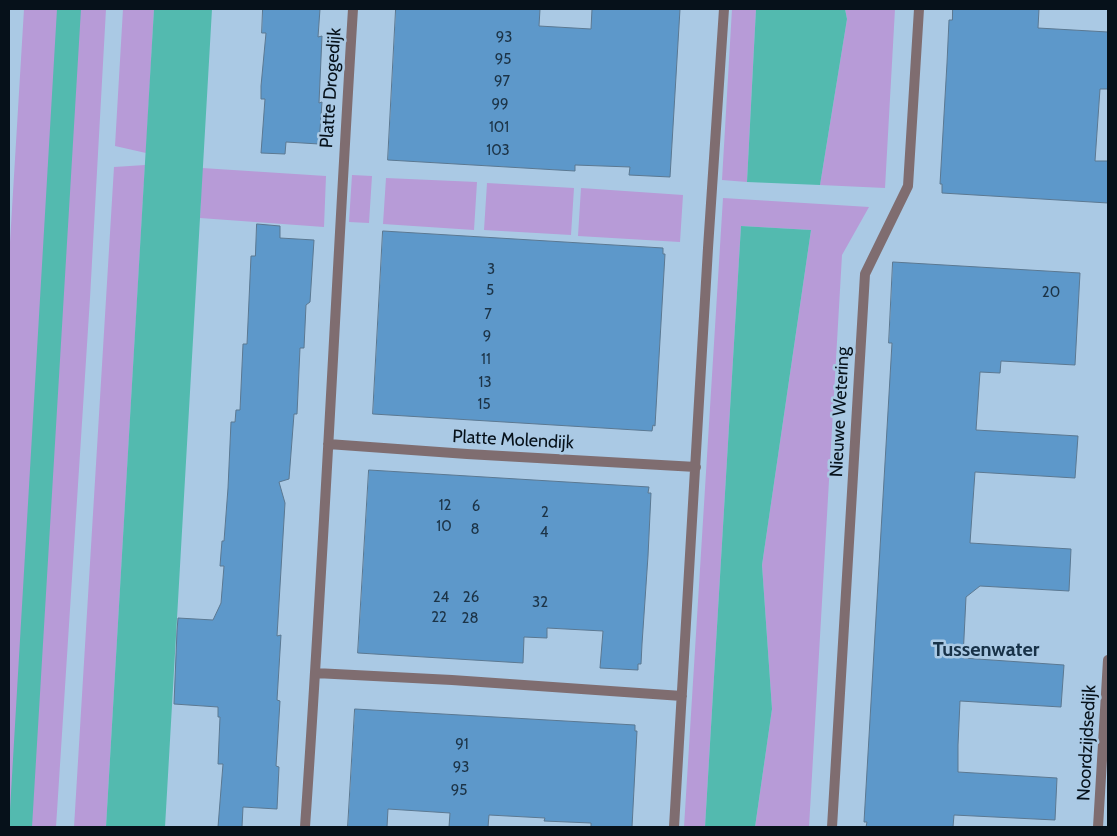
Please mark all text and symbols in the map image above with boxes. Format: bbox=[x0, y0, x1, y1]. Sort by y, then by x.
street label: Platte Drogedijk bbox=[316, 27, 346, 149]
house number: 93 bbox=[496, 29, 512, 47]
house number: 95 bbox=[495, 51, 511, 69]
house number: 97 bbox=[494, 73, 510, 91]
house number: 99 bbox=[491, 96, 509, 114]
house number: 101 bbox=[489, 119, 509, 137]
house number: 103 bbox=[486, 142, 510, 160]
house number: 3 bbox=[487, 261, 495, 279]
house number: 5 bbox=[486, 282, 494, 300]
house number: 20 bbox=[1042, 284, 1060, 302]
house number: 7 bbox=[484, 306, 492, 324]
house number: 9 bbox=[483, 328, 491, 346]
street label: Nieuwe Wetering bbox=[826, 346, 854, 478]
house number: 11 bbox=[481, 351, 491, 369]
house number: 13 bbox=[478, 374, 492, 392]
house number: 15 bbox=[477, 396, 491, 414]
street label: Platte Molendijk bbox=[452, 426, 574, 454]
house number: 12 bbox=[439, 497, 451, 515]
house number: 6 bbox=[472, 498, 480, 516]
house number: 2 bbox=[541, 504, 549, 522]
house number: 10 bbox=[436, 518, 452, 536]
house number: 8 bbox=[470, 521, 480, 539]
house number: 4 bbox=[540, 524, 548, 542]
house number: 24 bbox=[433, 589, 449, 607]
house number: 26 bbox=[463, 589, 479, 607]
house number: 32 bbox=[532, 594, 548, 612]
house number: 22 bbox=[431, 609, 447, 627]
house number: 28 bbox=[462, 610, 478, 628]
district label: Tussenwater bbox=[933, 638, 1039, 662]
street label: Noordzijdsedijk bbox=[1073, 684, 1101, 802]
house number: 91 bbox=[455, 736, 469, 754]
house number: 93 bbox=[453, 759, 469, 777]
house number: 95 bbox=[451, 782, 467, 800]

